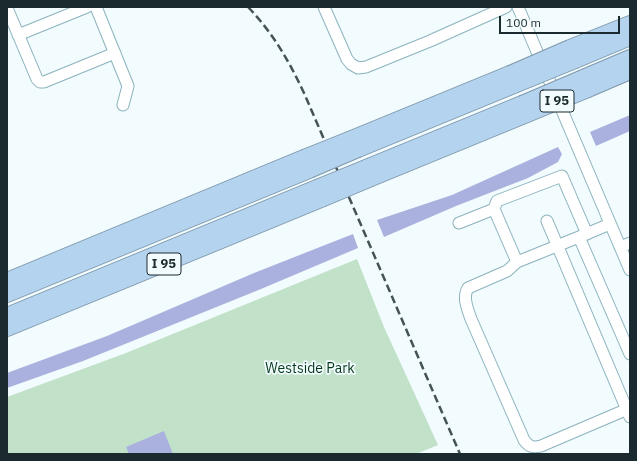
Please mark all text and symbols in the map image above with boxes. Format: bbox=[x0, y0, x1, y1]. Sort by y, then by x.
scale bar bbox=[501, 8, 622, 34]
text: 100 m bbox=[506, 15, 541, 30]
road number: I 95 bbox=[540, 90, 574, 112]
road number: I 95 bbox=[147, 253, 181, 275]
park label: Westside Park bbox=[265, 361, 355, 377]

